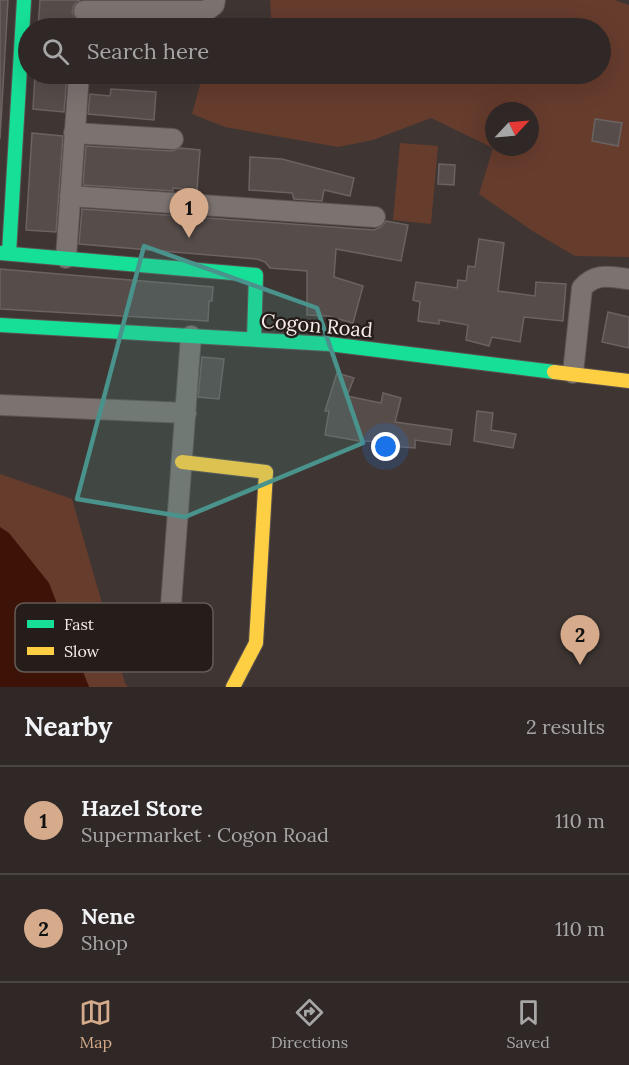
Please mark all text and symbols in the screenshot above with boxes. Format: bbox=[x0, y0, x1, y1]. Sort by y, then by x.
search box bbox=[18, 18, 611, 84]
icon: search bbox=[39, 35, 72, 68]
text: Search here bbox=[87, 37, 209, 65]
north arrow bbox=[485, 102, 539, 156]
pin: 1 bbox=[170, 188, 208, 238]
street label: Cogon Road bbox=[260, 308, 374, 342]
your location bbox=[371, 432, 400, 461]
legend bbox=[15, 603, 213, 672]
text: Fast bbox=[64, 614, 95, 634]
pin: 2 bbox=[560, 616, 600, 665]
text: Slow bbox=[64, 641, 100, 661]
text: Nearby bbox=[24, 710, 112, 743]
text: 2 results bbox=[526, 714, 605, 739]
text: Hazel Store bbox=[81, 794, 203, 822]
text: 1 bbox=[39, 808, 48, 833]
text: 110 m bbox=[555, 808, 605, 833]
text: Supermarket · Cogon Road bbox=[81, 822, 329, 847]
text: Nene bbox=[81, 902, 135, 930]
text: 2 bbox=[38, 916, 49, 941]
text: 110 m bbox=[555, 916, 605, 941]
text: Shop bbox=[81, 930, 128, 955]
tab: Map bbox=[79, 996, 112, 1052]
tab: Directions bbox=[271, 996, 348, 1052]
tab: Saved bbox=[506, 996, 550, 1052]

